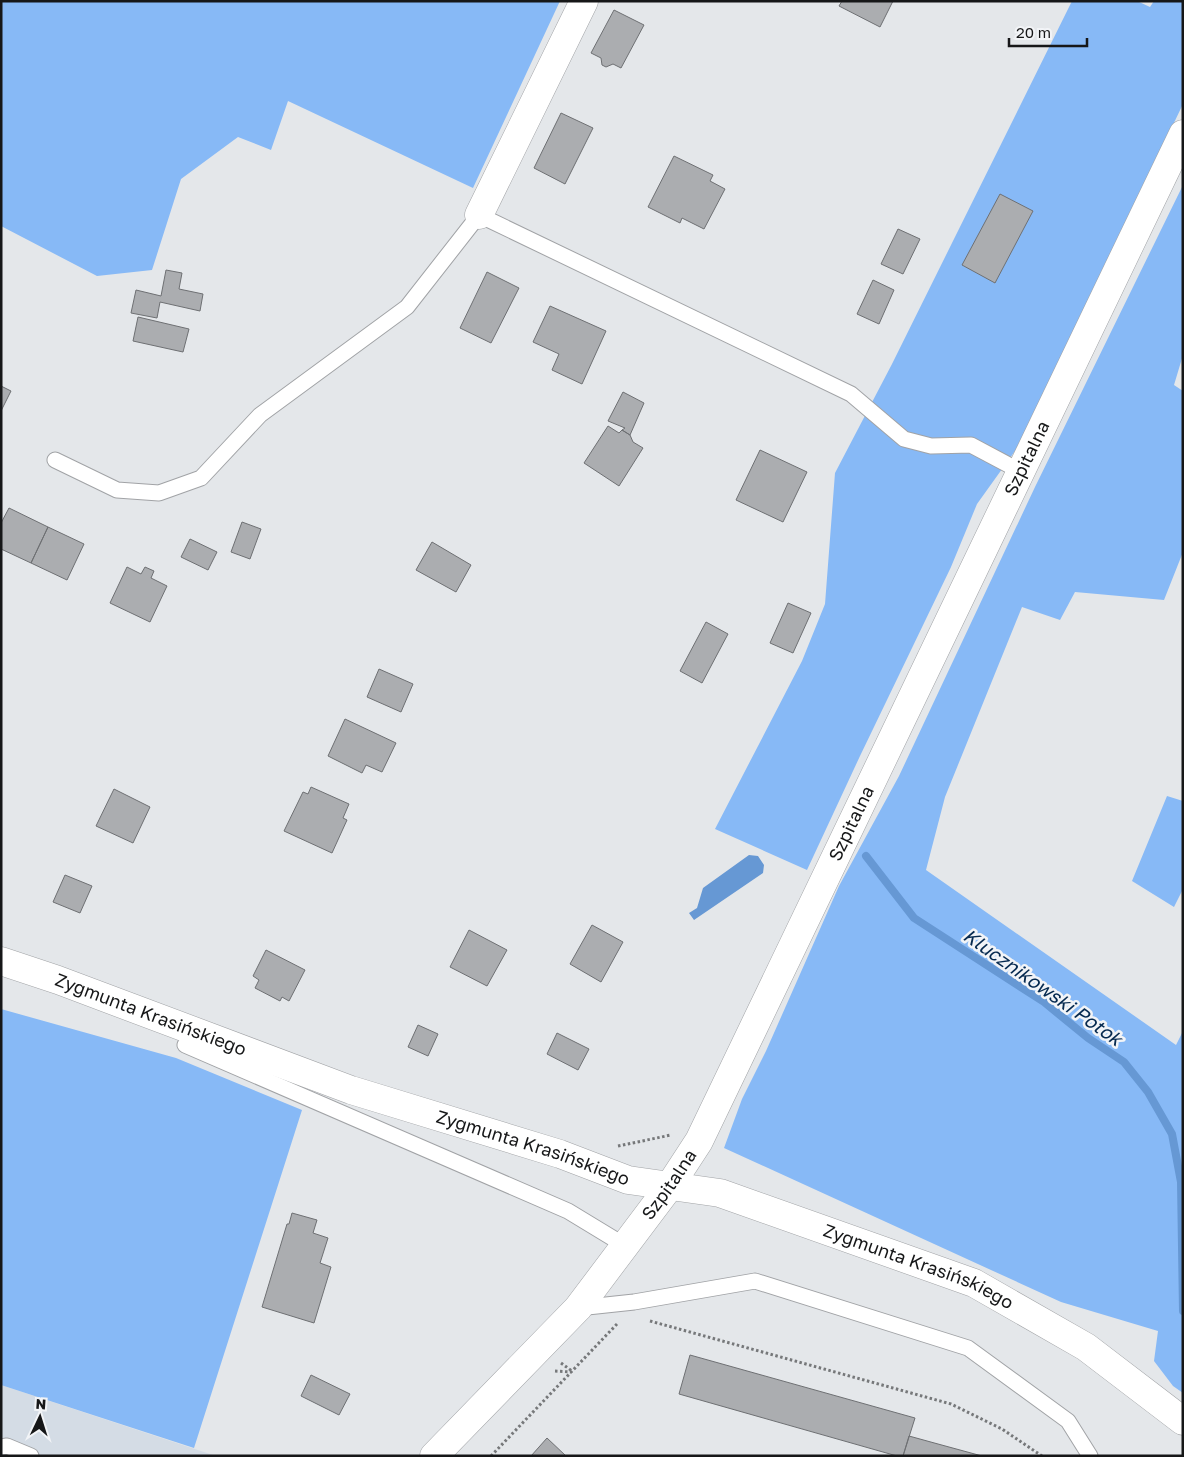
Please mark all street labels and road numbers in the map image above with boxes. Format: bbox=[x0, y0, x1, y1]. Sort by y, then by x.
street label: Szpitalna bbox=[999, 417, 1054, 499]
street label: Szpitalna bbox=[823, 782, 878, 864]
street label: Zygmunta Krasińskiego bbox=[52, 968, 250, 1060]
street label: Zygmunta Krasińskiego bbox=[434, 1105, 633, 1190]
street label: Szpitalna bbox=[636, 1145, 701, 1224]
street label: Zygmunta Krasińskiego bbox=[821, 1219, 1018, 1313]

